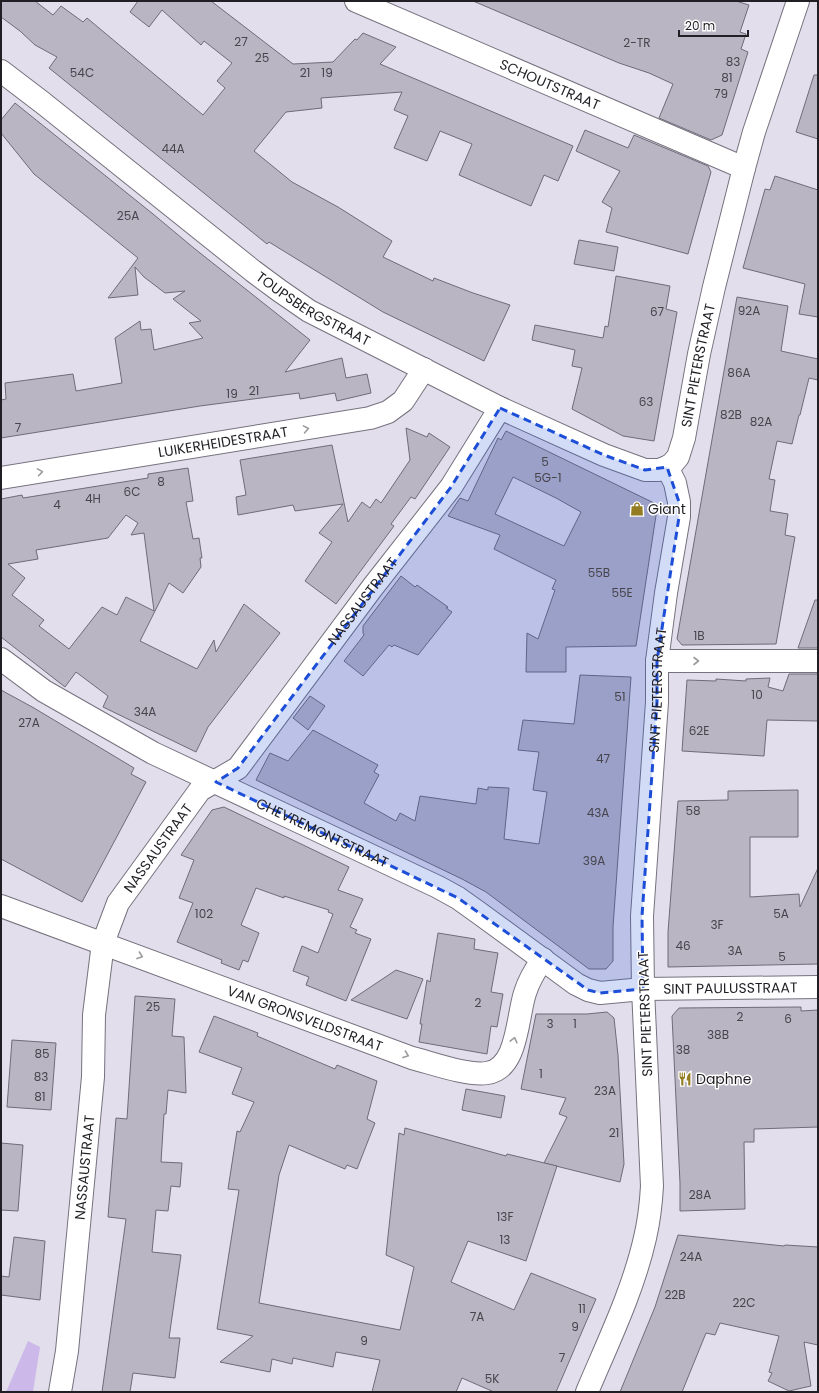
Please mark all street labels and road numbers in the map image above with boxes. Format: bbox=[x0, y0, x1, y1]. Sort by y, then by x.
street label: SCHOUTSTRAAT bbox=[496, 54, 604, 115]
street label: TOUPSBERGSTRAAT bbox=[252, 267, 374, 351]
street label: SINT PIETERSTRAAT bbox=[676, 301, 720, 429]
street label: LUIKERHEIDESTRAAT bbox=[157, 421, 290, 462]
street label: NASSAUSTRAAT bbox=[323, 553, 403, 649]
street label: SINT PIETERSTRAAT bbox=[643, 626, 671, 753]
street label: CHEVREMONTSTRAAT bbox=[253, 793, 392, 872]
street label: NASSAUSTRAAT bbox=[119, 799, 197, 897]
street label: SINT PIETERSTRAAT bbox=[633, 950, 657, 1077]
street label: SINT PAULUSSTRAAT bbox=[663, 977, 798, 999]
street label: VAN GRONSVELDSTRAAT bbox=[224, 980, 386, 1056]
street label: NASSAUSTRAAT bbox=[69, 1114, 99, 1221]

